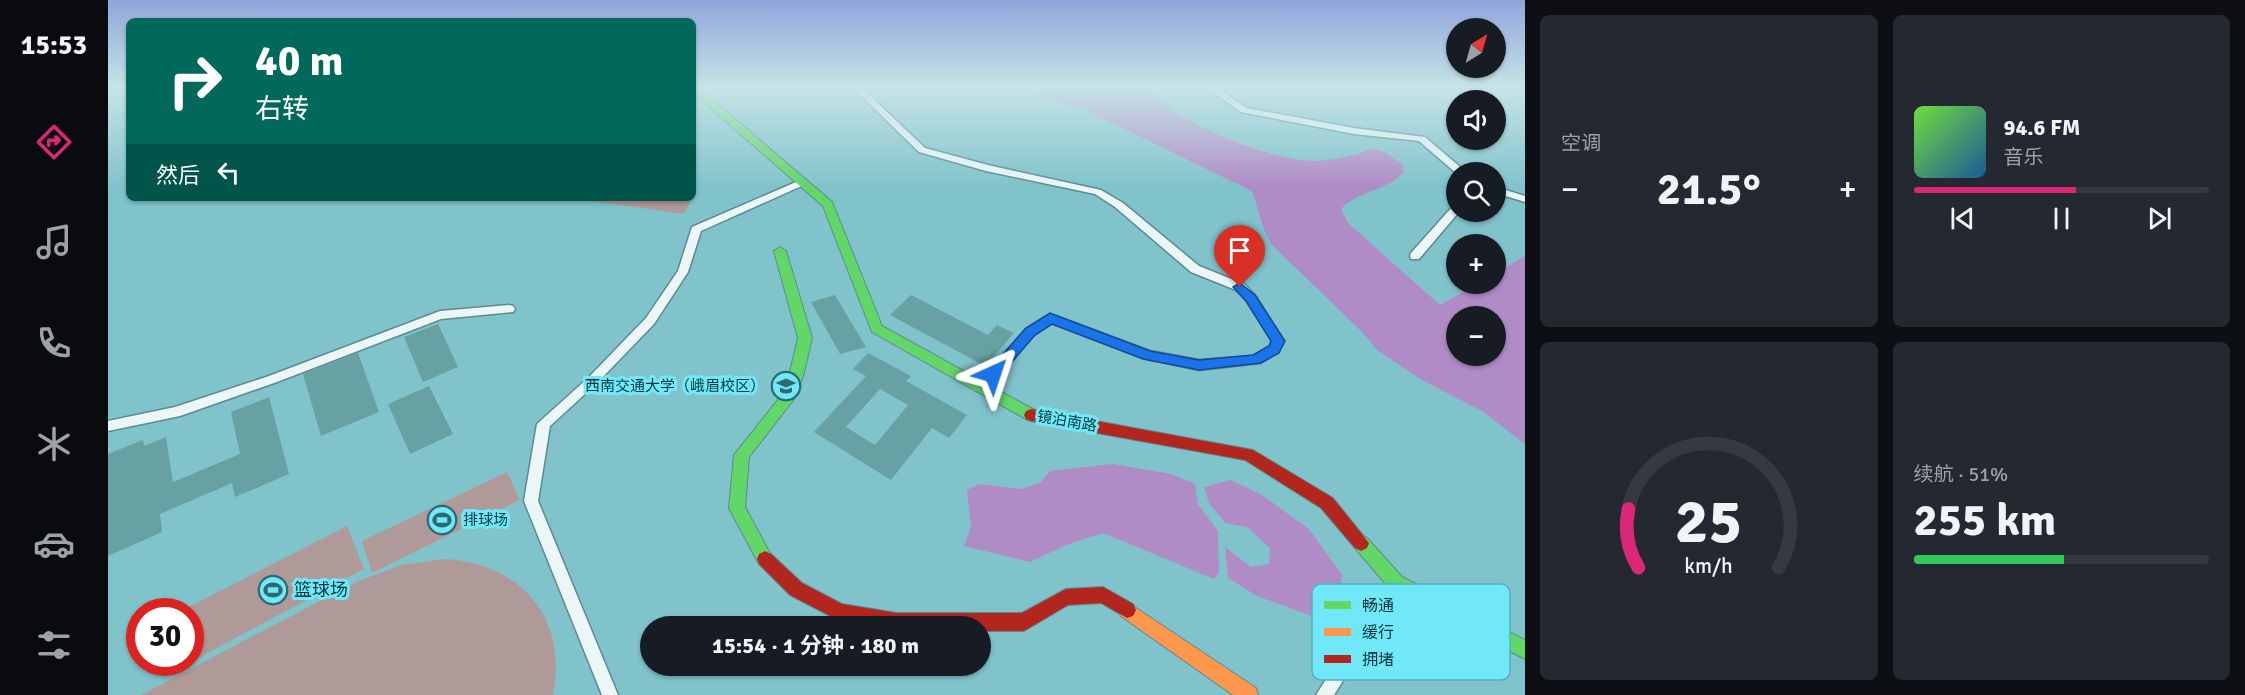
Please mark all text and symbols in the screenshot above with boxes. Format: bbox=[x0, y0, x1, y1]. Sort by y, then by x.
north arrow bbox=[1446, 18, 1506, 78]
map controls bbox=[1446, 18, 1506, 366]
text: 15:53 bbox=[21, 29, 87, 62]
text: 40 m bbox=[255, 36, 344, 87]
icon: right bbox=[156, 42, 234, 120]
button: sound bbox=[1446, 90, 1506, 150]
text: 右转 bbox=[255, 93, 309, 126]
text: 94.6 FM bbox=[2004, 114, 2080, 141]
icon: directions bbox=[33, 121, 75, 163]
text: 空调 bbox=[1561, 131, 1601, 156]
text: 音乐 bbox=[2004, 145, 2044, 170]
icon: left bbox=[212, 156, 245, 189]
text: 然后 bbox=[156, 162, 200, 189]
button: search bbox=[1446, 162, 1506, 222]
text: 21.5° bbox=[1657, 162, 1761, 217]
text: − bbox=[1561, 169, 1579, 210]
text: + bbox=[1839, 169, 1856, 210]
icon: previous bbox=[1946, 202, 1979, 235]
icon: pause bbox=[2045, 202, 2078, 235]
icon: next bbox=[2143, 202, 2176, 235]
icon: music bbox=[33, 221, 75, 263]
pin bbox=[1214, 225, 1265, 287]
icon: arrive bbox=[1223, 234, 1256, 267]
button: + bbox=[1446, 234, 1506, 294]
button: − bbox=[1446, 306, 1506, 366]
icon: phone bbox=[33, 322, 75, 364]
position arrow bbox=[961, 342, 1025, 406]
school or university icon: 西南交通大学（峨眉校区） bbox=[770, 370, 802, 402]
place label: 西南交通大学（峨眉校区） bbox=[585, 377, 765, 395]
street label: 镜泊南路 bbox=[1036, 407, 1098, 435]
icon: climate bbox=[33, 423, 75, 465]
text: 续航 · 51% bbox=[1914, 462, 2008, 487]
text: 25 bbox=[1675, 483, 1742, 560]
text: 255 km bbox=[1914, 493, 2056, 548]
sports icon: 排球场 bbox=[426, 504, 458, 536]
place label: 排球场 bbox=[463, 511, 508, 529]
icon: car bbox=[33, 523, 75, 565]
text: km/h bbox=[1684, 553, 1733, 579]
sports icon: 篮球场 bbox=[257, 574, 289, 606]
place label: 篮球场 bbox=[294, 579, 348, 601]
legend bbox=[1312, 584, 1510, 680]
text: 畅通 bbox=[1362, 596, 1394, 616]
speed limit sign: 30 bbox=[126, 598, 204, 676]
text: 缓行 bbox=[1362, 623, 1394, 643]
icon: filters bbox=[33, 624, 75, 666]
text: 15:54 · 1 分钟 · 180 m bbox=[712, 632, 919, 659]
text: 拥堵 bbox=[1362, 650, 1394, 670]

